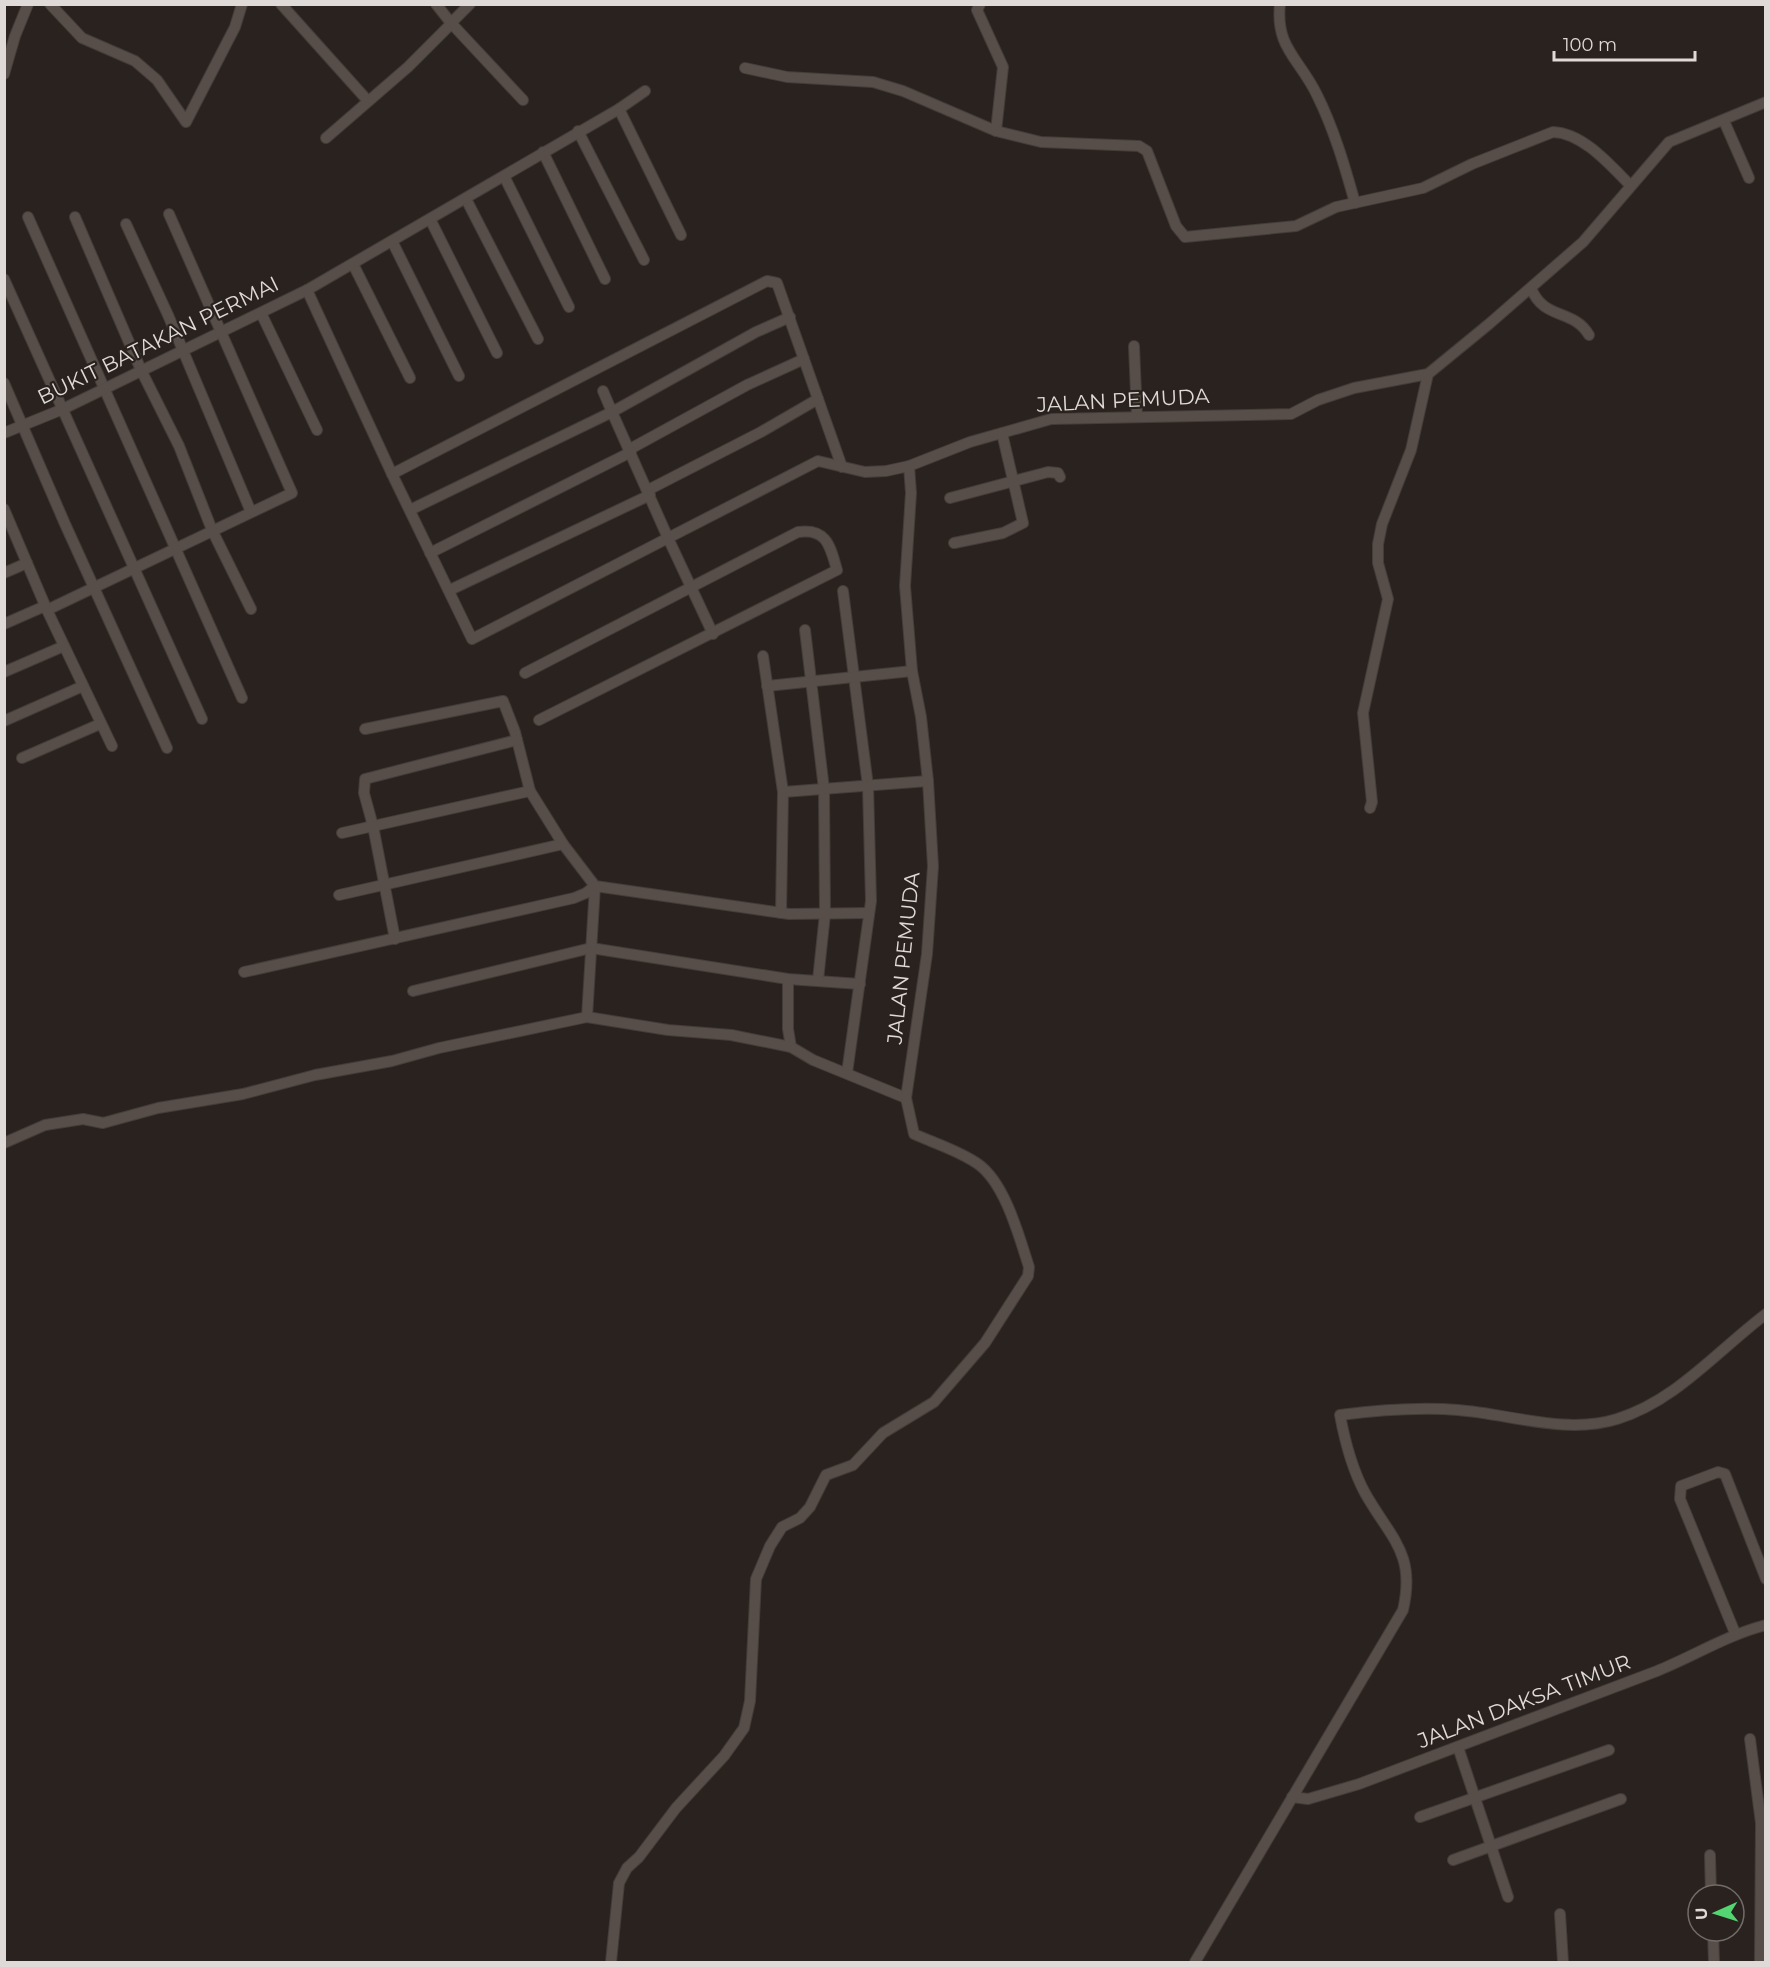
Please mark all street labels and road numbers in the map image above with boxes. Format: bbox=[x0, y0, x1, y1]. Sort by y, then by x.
street label: BUKIT BATAKAN PERMAI bbox=[33, 271, 283, 409]
street label: JALAN PEMUDA bbox=[1035, 383, 1211, 417]
street label: JALAN PEMUDA bbox=[881, 870, 925, 1046]
street label: JALAN DAKSA TIMUR bbox=[1413, 1649, 1634, 1753]

